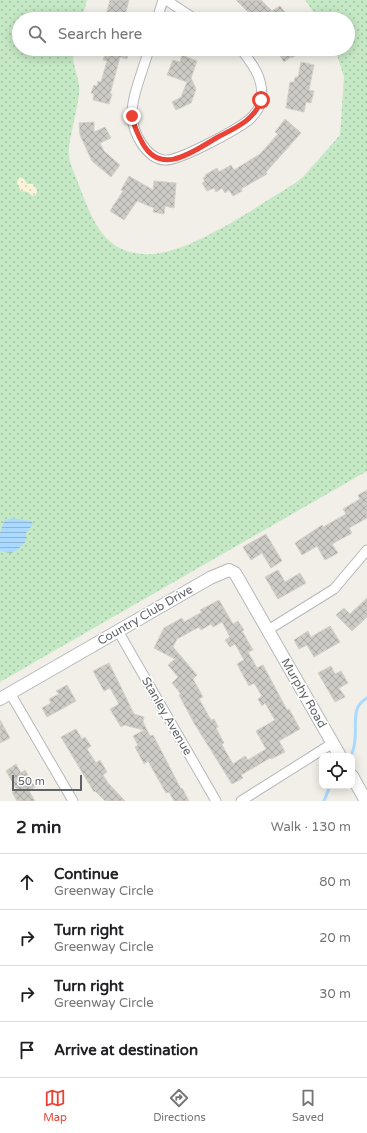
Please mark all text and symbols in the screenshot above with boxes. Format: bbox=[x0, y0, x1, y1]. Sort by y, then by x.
search box bbox=[12, 12, 355, 56]
icon: search bbox=[26, 23, 48, 45]
text: Search here bbox=[58, 25, 142, 43]
route start bbox=[252, 91, 270, 109]
route end bbox=[123, 107, 141, 125]
street label: Country Club Drive bbox=[95, 582, 195, 648]
street label: Murphy Road bbox=[278, 656, 330, 730]
street label: Stanley Avenue bbox=[139, 674, 195, 758]
map controls bbox=[319, 753, 355, 789]
button: locate bbox=[319, 753, 355, 789]
scale bar bbox=[12, 773, 82, 792]
text: 50 m bbox=[18, 775, 45, 788]
text: 2 min bbox=[16, 817, 61, 838]
text: Walk · 130 m bbox=[271, 819, 351, 835]
text: Continue bbox=[54, 865, 118, 883]
icon: ahead bbox=[16, 871, 38, 893]
text: 80 m bbox=[319, 874, 351, 890]
text: Greenway Circle bbox=[54, 883, 154, 899]
text: Turn right bbox=[54, 921, 124, 939]
icon: right bbox=[16, 927, 38, 949]
text: 20 m bbox=[319, 930, 351, 946]
text: Greenway Circle bbox=[54, 939, 154, 955]
text: Turn right bbox=[54, 977, 124, 995]
icon: right bbox=[16, 983, 38, 1005]
text: 30 m bbox=[319, 986, 351, 1002]
text: Greenway Circle bbox=[54, 995, 154, 1011]
icon: arrive bbox=[16, 1039, 38, 1061]
text: Arrive at destination bbox=[54, 1041, 198, 1059]
tab: Map bbox=[43, 1087, 67, 1124]
tab: Directions bbox=[153, 1087, 206, 1124]
tab: Saved bbox=[292, 1087, 324, 1124]

